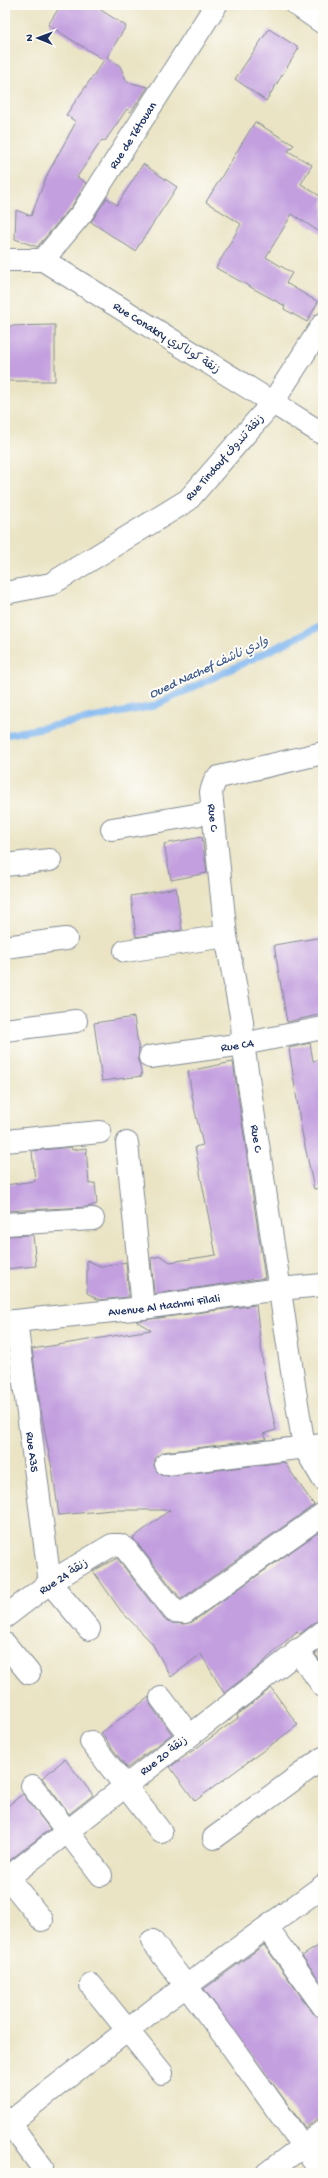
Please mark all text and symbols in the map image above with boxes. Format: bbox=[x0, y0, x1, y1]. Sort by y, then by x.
north arrow bbox=[18, 18, 58, 58]
text: N bbox=[24, 34, 36, 42]
street label: Rue de Tétouan bbox=[107, 100, 161, 172]
street label: Rue Conakry زنقة كوناكري bbox=[110, 300, 222, 377]
street label: Rue Tindouf زنقة تندوف bbox=[183, 412, 268, 504]
water label: Oued Nachef وادي ناشف bbox=[147, 633, 271, 703]
street label: Rue C bbox=[203, 803, 220, 834]
street label: Rue C4 bbox=[220, 1037, 256, 1056]
street label: Rue C bbox=[246, 1124, 264, 1155]
street label: Avenue Al Hachmi Filali bbox=[107, 1292, 222, 1321]
street label: Rue A35 bbox=[21, 1431, 41, 1473]
street label: Rue 24 زنقة bbox=[37, 1557, 91, 1599]
street label: Rue 20 زنقة bbox=[138, 1734, 191, 1779]

